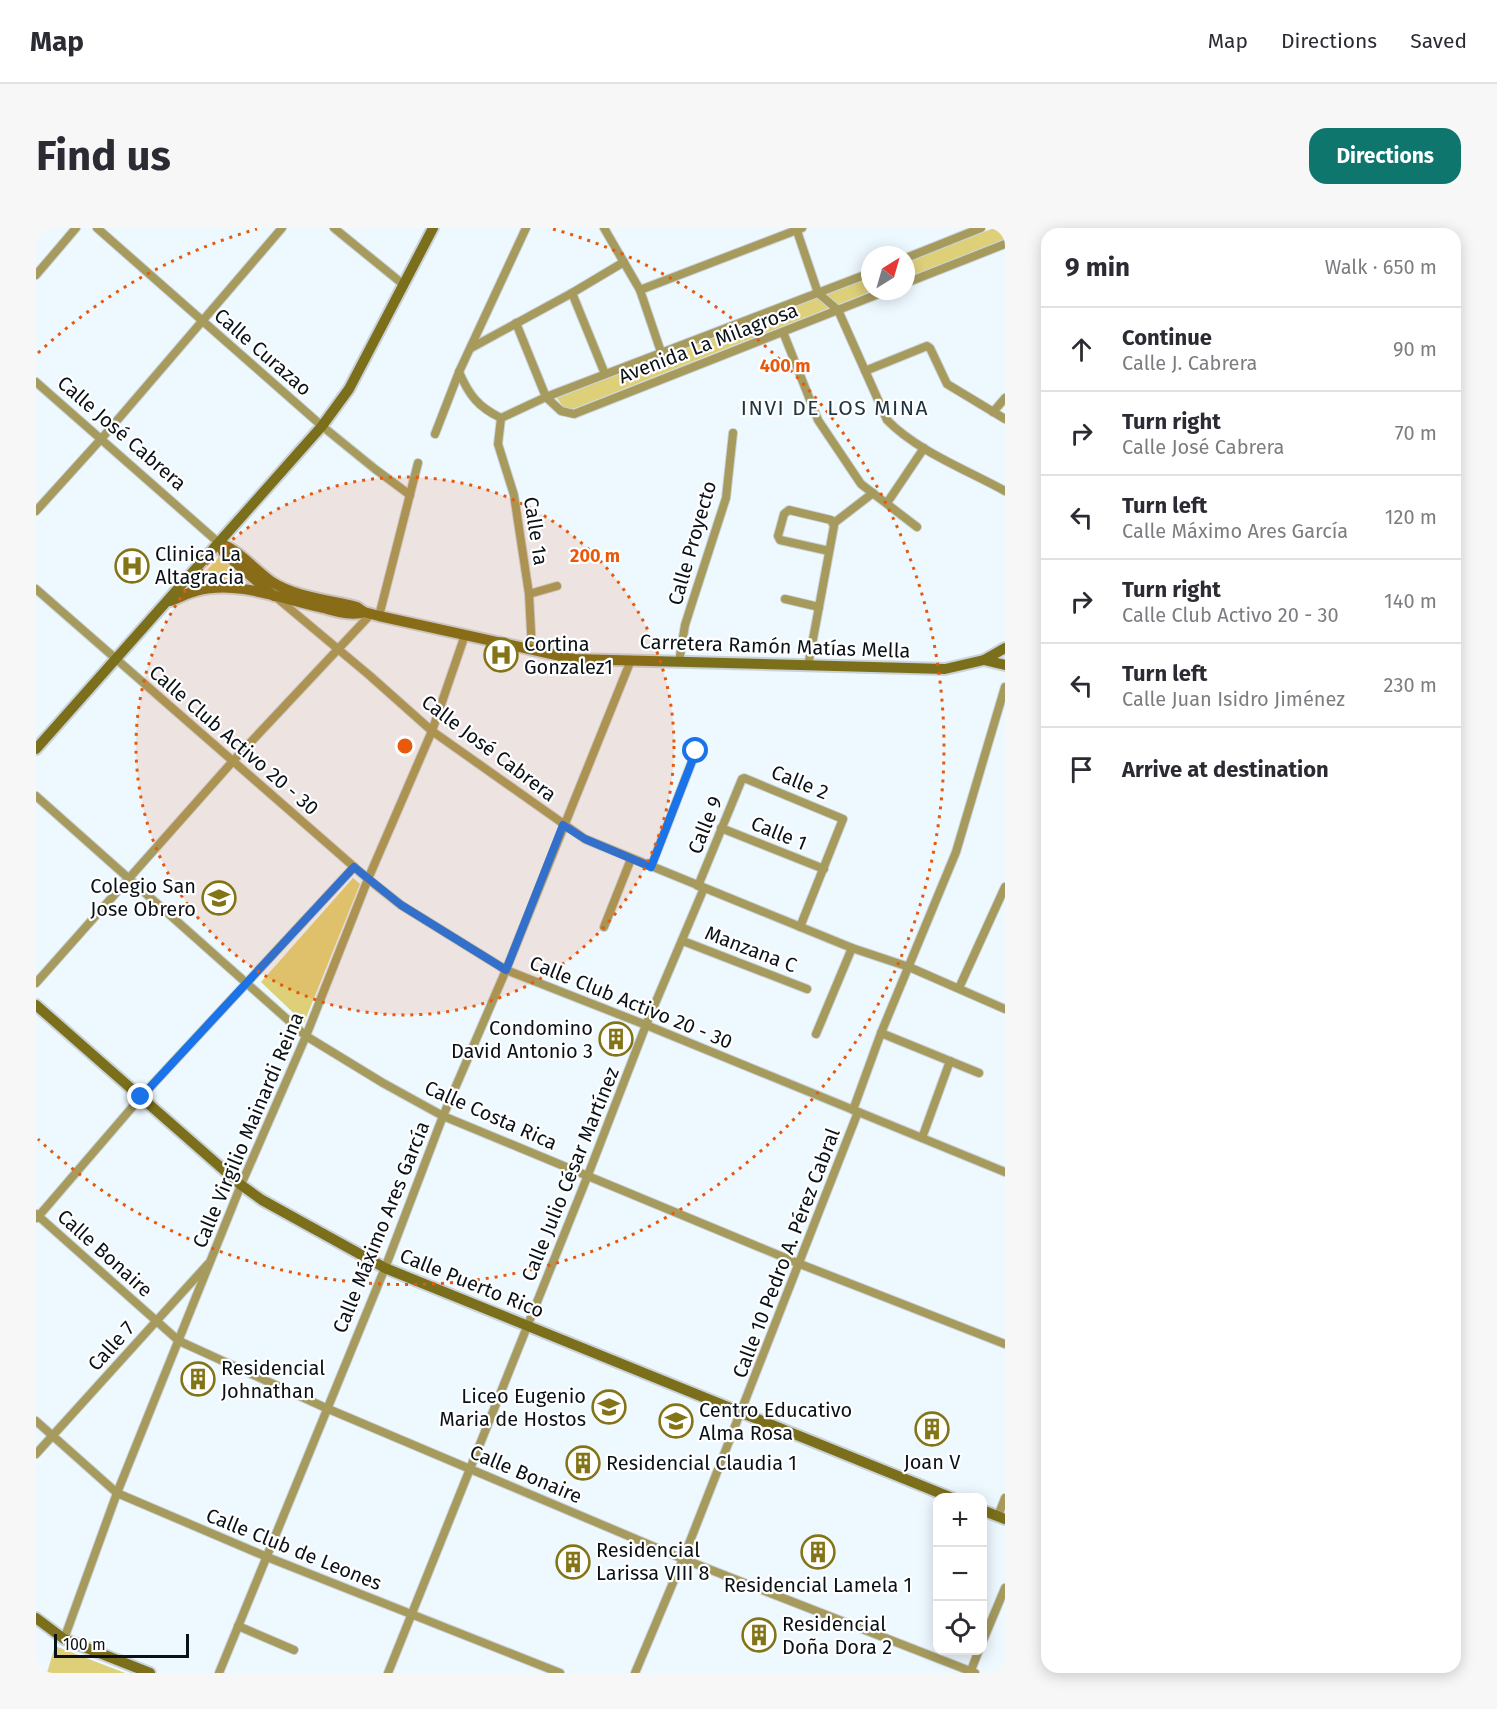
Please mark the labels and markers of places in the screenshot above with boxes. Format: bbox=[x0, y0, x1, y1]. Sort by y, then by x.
place label: Clinica La Altagracia bbox=[155, 542, 244, 589]
hospital icon: Clinica La Altagracia bbox=[114, 548, 150, 584]
place label: Cortina Gonzalez1 bbox=[524, 632, 613, 679]
hospital icon: Cortina Gonzalez1 bbox=[483, 637, 519, 673]
centre of rings bbox=[395, 736, 415, 756]
place label: Colegio San Jose Obrero bbox=[90, 874, 196, 921]
school or university icon: Colegio San Jose Obrero bbox=[201, 880, 237, 916]
place label: Condomino David Antonio 3 bbox=[451, 1016, 593, 1063]
building icon: Condomino David Antonio 3 bbox=[598, 1021, 634, 1057]
place label: Residencial Johnathan bbox=[221, 1356, 325, 1403]
building icon: Residencial Johnathan bbox=[180, 1361, 216, 1397]
place label: Liceo Eugenio Maria de Hostos bbox=[439, 1384, 586, 1431]
school or university icon: Liceo Eugenio Maria de Hostos bbox=[591, 1389, 627, 1425]
place label: Centro Educativo Alma Rosa bbox=[699, 1398, 852, 1445]
school or university icon: Centro Educativo Alma Rosa bbox=[658, 1403, 694, 1439]
building icon: Joan V bbox=[914, 1411, 950, 1447]
building icon: Residencial Claudia 1 bbox=[565, 1445, 601, 1481]
place label: Joan V bbox=[904, 1450, 960, 1474]
place label: Residencial Claudia 1 bbox=[606, 1451, 797, 1475]
building icon: Residencial Lamela 1 bbox=[800, 1534, 836, 1570]
place label: Residencial Larissa VIII 8 bbox=[596, 1538, 710, 1585]
building icon: Residencial Larissa VIII 8 bbox=[555, 1544, 591, 1580]
place label: Residencial Lamela 1 bbox=[724, 1573, 912, 1597]
place label: Residencial Doña Dora 2 bbox=[782, 1612, 892, 1659]
building icon: Residencial Doña Dora 2 bbox=[741, 1617, 777, 1653]

